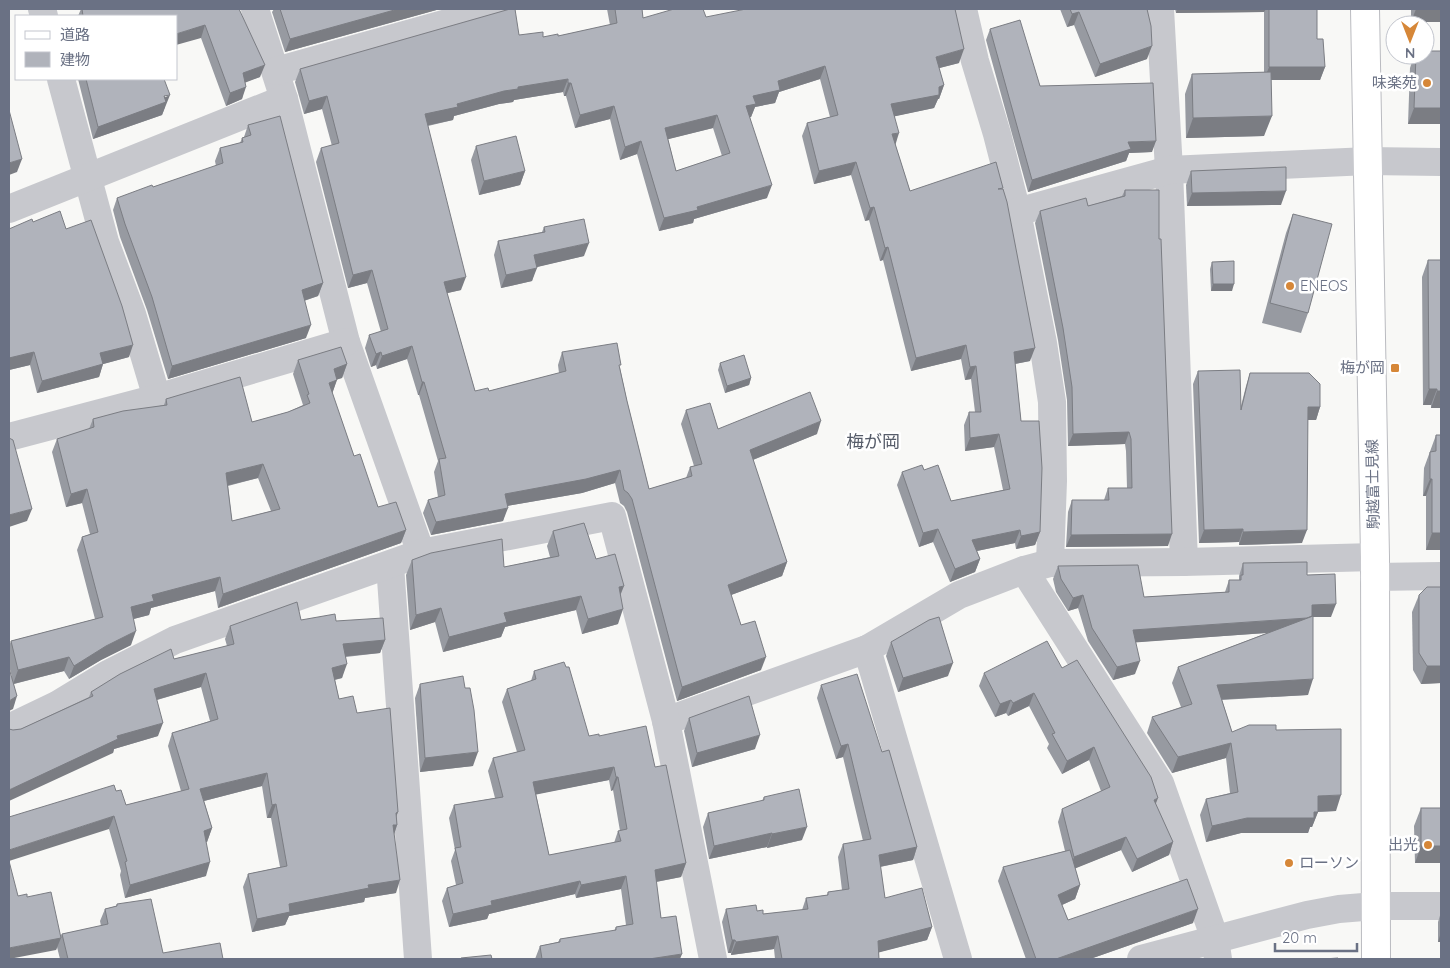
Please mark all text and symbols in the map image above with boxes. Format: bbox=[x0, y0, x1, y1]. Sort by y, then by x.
legend bbox=[15, 15, 178, 80]
north arrow bbox=[1385, 15, 1435, 65]
text: 道路 bbox=[60, 25, 90, 44]
text: N bbox=[1405, 44, 1415, 62]
text: 建物 bbox=[60, 50, 90, 69]
place label: 味楽苑 bbox=[1372, 73, 1417, 92]
marker: 味楽苑 bbox=[1421, 77, 1433, 89]
place label: ENEOS bbox=[1300, 276, 1348, 295]
marker: ENEOS bbox=[1284, 280, 1296, 292]
place label: 梅が岡 bbox=[1340, 358, 1385, 377]
marker: 梅が岡 bbox=[1389, 362, 1401, 374]
district label: 梅が岡 bbox=[846, 430, 900, 453]
street label: 駒越富士見線 bbox=[1362, 439, 1383, 529]
place label: 出光 bbox=[1388, 835, 1418, 854]
marker: 出光 bbox=[1422, 839, 1434, 851]
place label: ローソン bbox=[1299, 853, 1359, 872]
marker: ローソン bbox=[1283, 857, 1295, 869]
scale bar bbox=[1275, 920, 1358, 952]
text: 20 m bbox=[1282, 928, 1317, 947]

